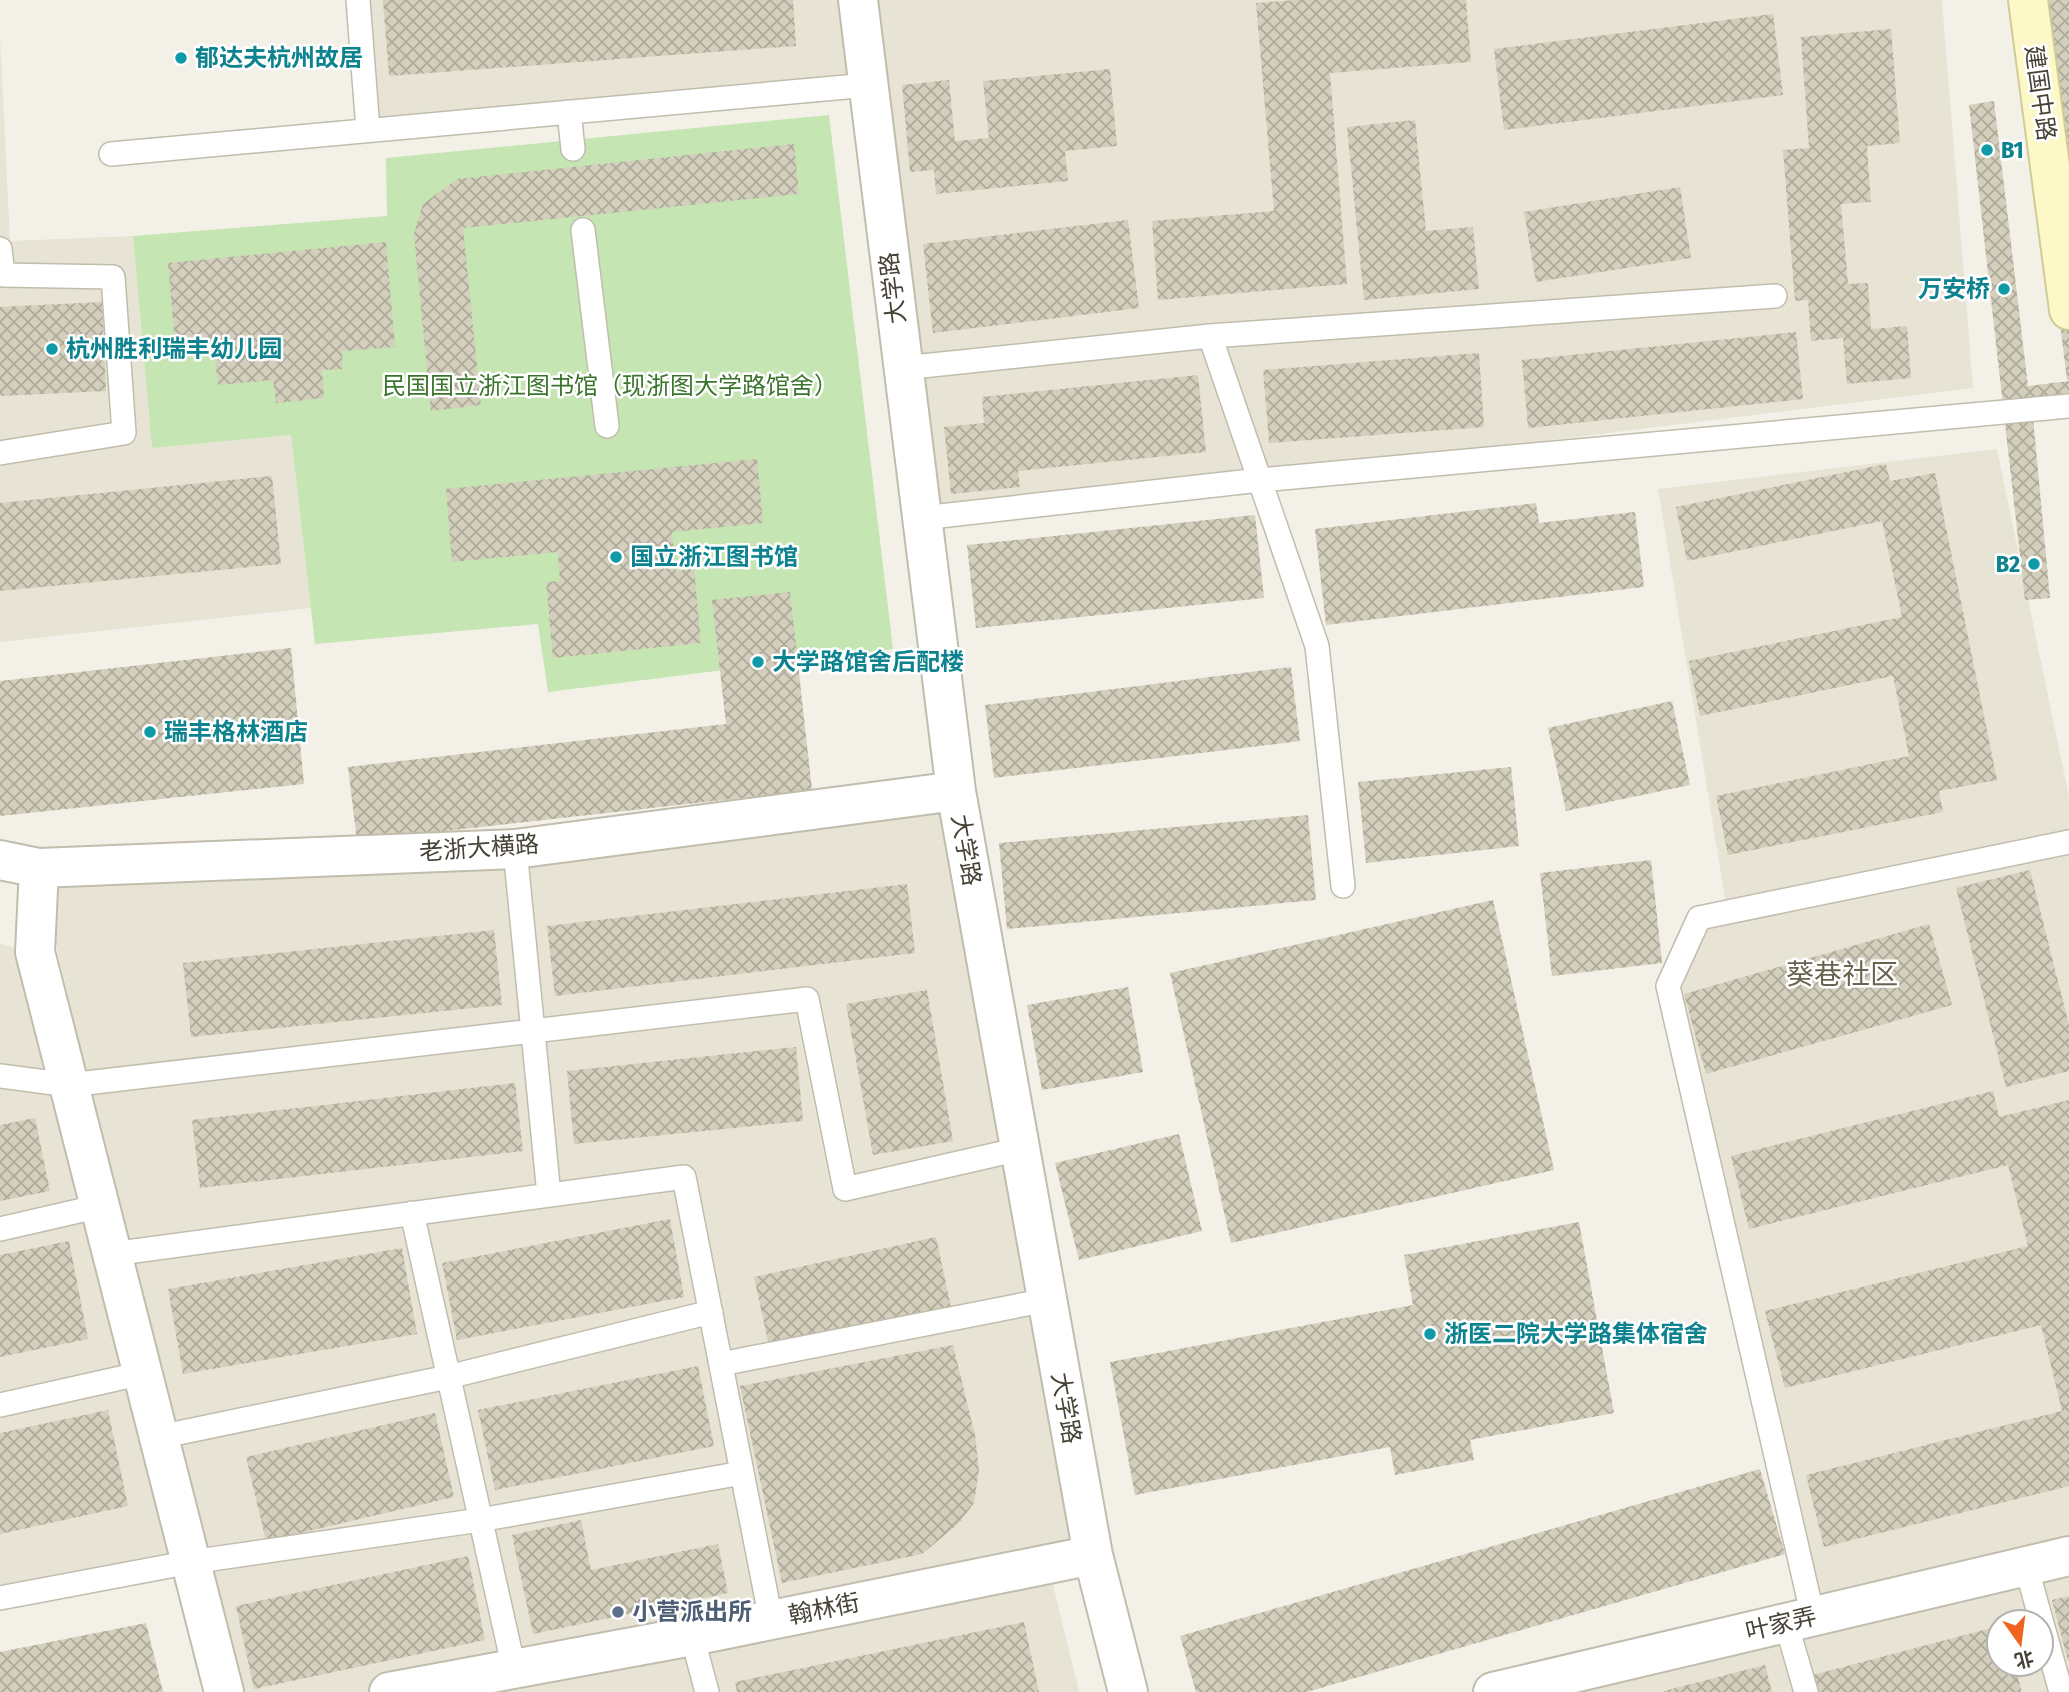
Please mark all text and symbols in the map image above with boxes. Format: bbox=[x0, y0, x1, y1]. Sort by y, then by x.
place label: 郁达夫杭州故居 bbox=[195, 44, 363, 72]
street label: 建国中路 bbox=[2019, 44, 2061, 142]
marker: 郁达夫杭州故居 bbox=[173, 50, 189, 66]
place label: B1 bbox=[2001, 136, 2024, 164]
marker: B1 bbox=[1979, 142, 1995, 158]
street label: 大学路 bbox=[875, 251, 911, 325]
place label: 万安桥 bbox=[1918, 275, 1990, 303]
marker: 万安桥 bbox=[1996, 281, 2012, 297]
place label: 杭州胜利瑞丰幼儿园 bbox=[66, 335, 282, 363]
marker: 杭州胜利瑞丰幼儿园 bbox=[44, 341, 60, 357]
park label: 民国国立浙江图书馆（现浙图大学路馆舍） bbox=[382, 372, 838, 400]
place label: 国立浙江图书馆 bbox=[630, 543, 798, 571]
marker: 国立浙江图书馆 bbox=[608, 549, 624, 565]
place label: B2 bbox=[1996, 550, 2020, 578]
marker: B2 bbox=[2026, 556, 2042, 572]
place label: 大学路馆舍后配楼 bbox=[772, 648, 964, 676]
marker: 大学路馆舍后配楼 bbox=[750, 654, 766, 670]
place label: 瑞丰格林酒店 bbox=[164, 718, 308, 746]
marker: 瑞丰格林酒店 bbox=[142, 724, 158, 740]
street label: 大学路 bbox=[946, 812, 986, 888]
street label: 老浙大横路 bbox=[418, 830, 540, 866]
district label: 葵巷社区 bbox=[1786, 958, 1898, 991]
place label: 浙医二院大学路集体宿舍 bbox=[1444, 1320, 1708, 1348]
marker: 浙医二院大学路集体宿舍 bbox=[1422, 1326, 1438, 1342]
street label: 大学路 bbox=[1046, 1370, 1086, 1446]
street label: 翰林街 bbox=[786, 1588, 862, 1630]
place label: 小营派出所 bbox=[632, 1598, 752, 1626]
street label: 叶家弄 bbox=[1743, 1602, 1819, 1646]
marker: 小营派出所 bbox=[610, 1604, 626, 1620]
north arrow bbox=[1985, 1608, 2055, 1678]
text: 北 bbox=[2012, 1646, 2036, 1672]

